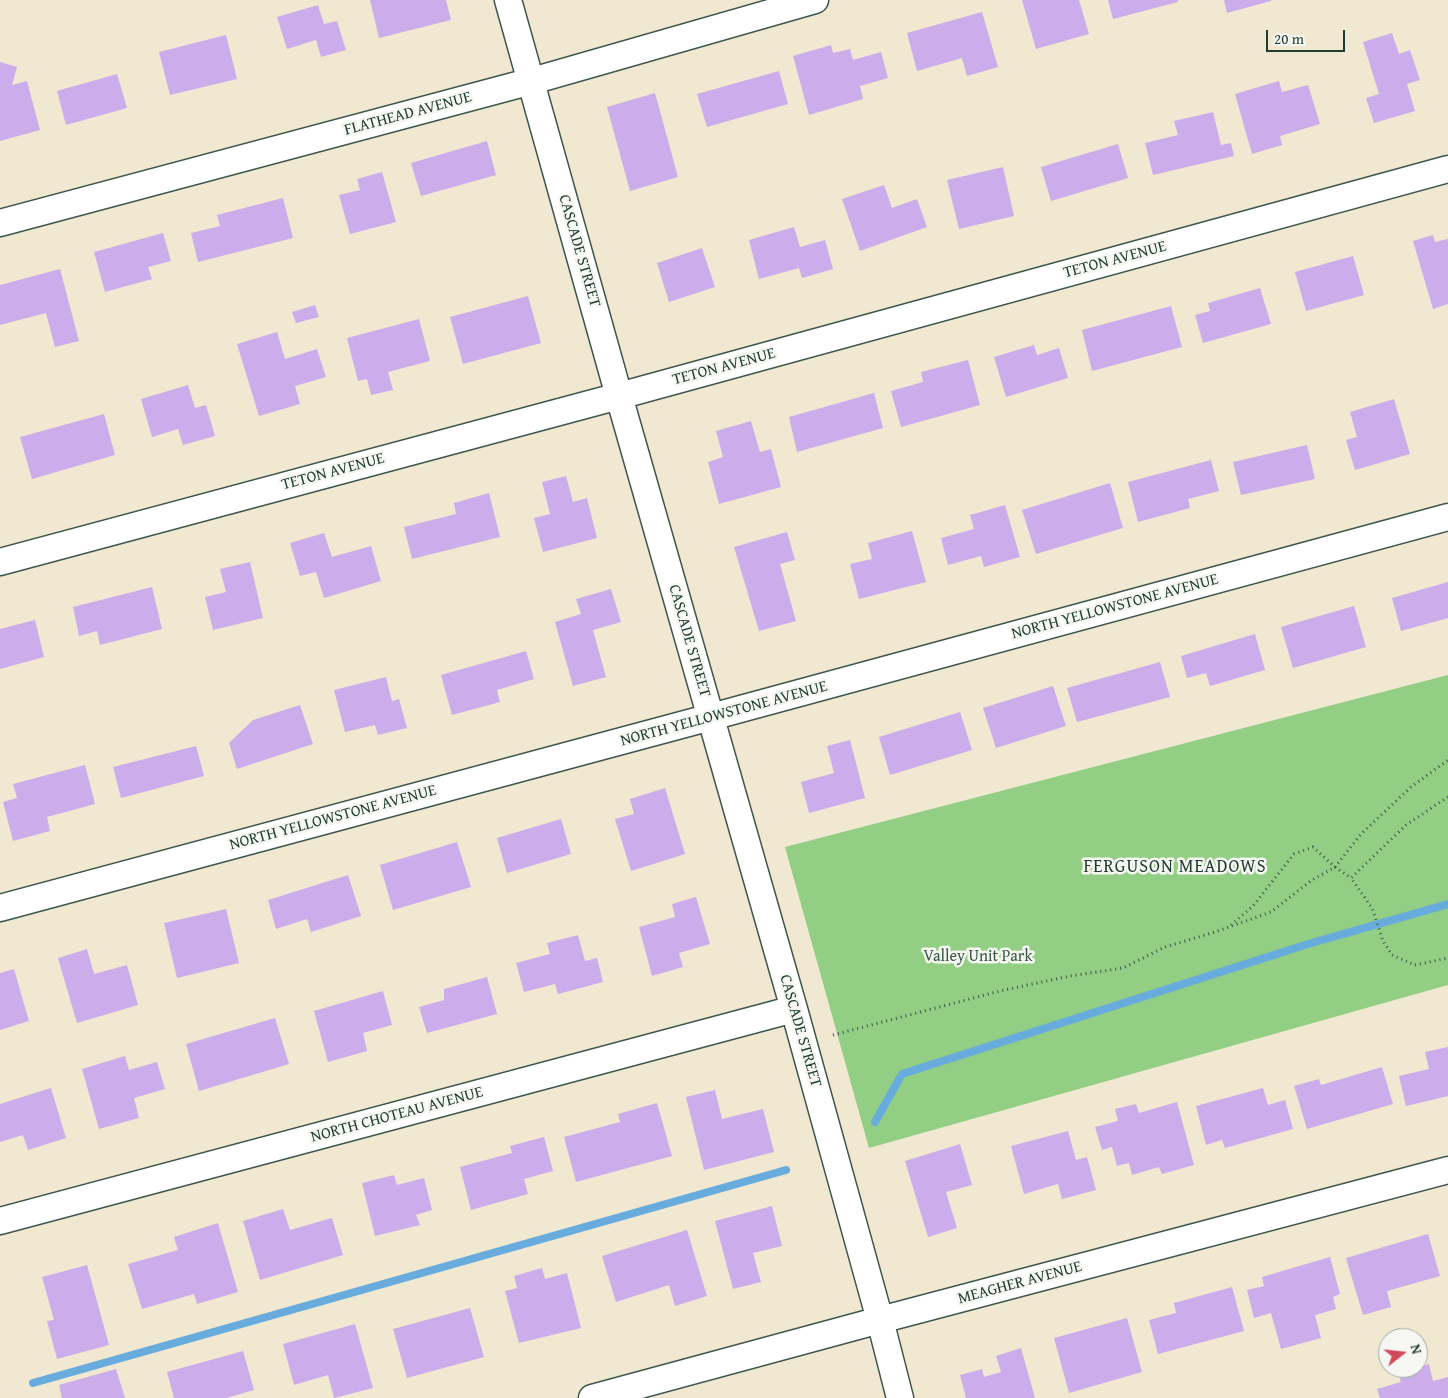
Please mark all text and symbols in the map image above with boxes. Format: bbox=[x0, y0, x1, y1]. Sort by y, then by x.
scale bar bbox=[1268, 20, 1347, 52]
text: 20 m bbox=[1274, 28, 1304, 49]
street label: FLATHEAD AVENUE bbox=[342, 88, 474, 140]
street label: CASCADE STREET bbox=[554, 193, 604, 309]
street label: TETON AVENUE bbox=[1061, 237, 1169, 283]
street label: TETON AVENUE bbox=[670, 344, 778, 390]
street label: TETON AVENUE bbox=[279, 449, 387, 495]
street label: NORTH YELLOWSTONE AVENUE bbox=[1009, 570, 1221, 644]
street label: CASCADE STREET bbox=[664, 583, 714, 699]
street label: NORTH YELLOWSTONE AVENUE bbox=[618, 677, 830, 751]
street label: NORTH YELLOWSTONE AVENUE bbox=[227, 781, 439, 855]
district label: FERGUSON MEADOWS bbox=[1082, 856, 1268, 878]
park label: Valley Unit Park bbox=[923, 947, 1033, 967]
street label: CASCADE STREET bbox=[775, 973, 825, 1089]
street label: NORTH CHOTEAU AVENUE bbox=[309, 1083, 485, 1147]
street label: MEAGHER AVENUE bbox=[956, 1257, 1084, 1309]
north arrow bbox=[1378, 1328, 1428, 1378]
text: N bbox=[1406, 1342, 1427, 1356]

